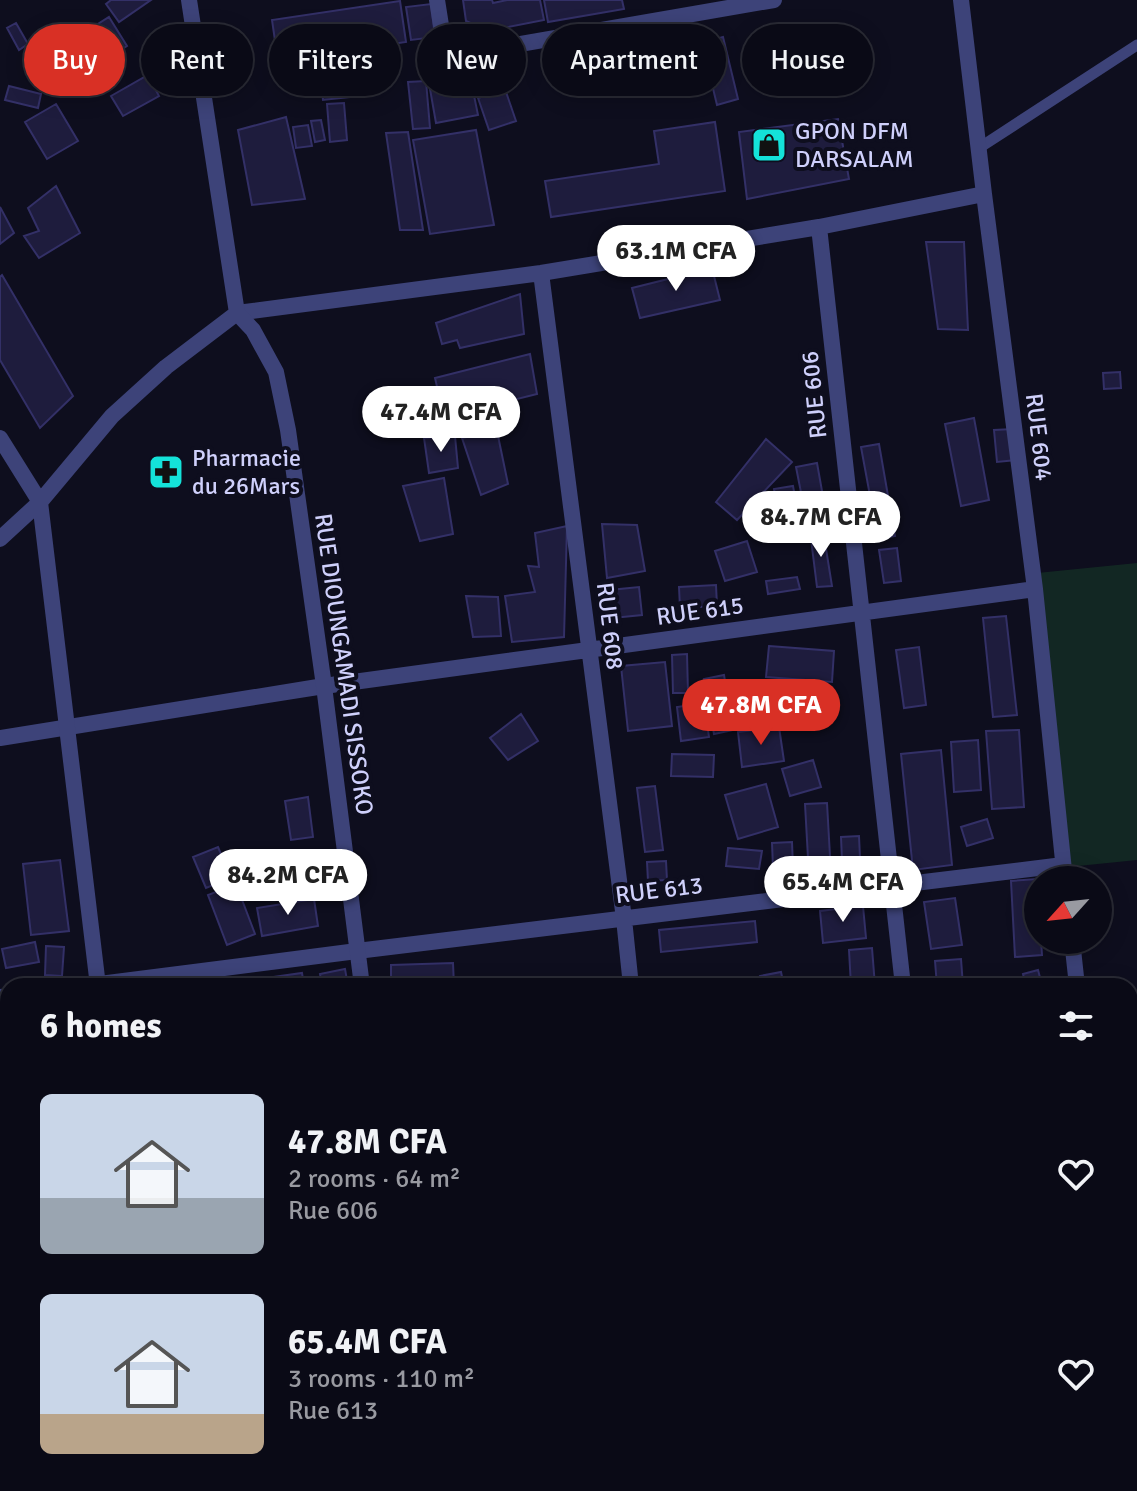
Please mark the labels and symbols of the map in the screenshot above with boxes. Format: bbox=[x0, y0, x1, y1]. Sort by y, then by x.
place label: GPON DFM DARSALAM bbox=[795, 116, 914, 174]
shop icon: GPON DFM DARSALAM bbox=[750, 126, 788, 164]
pin: 63.1M CFA bbox=[584, 225, 768, 293]
street label: RUE 606 bbox=[794, 350, 834, 440]
pin: 47.4M CFA bbox=[349, 386, 533, 454]
street label: RUE 604 bbox=[1019, 392, 1059, 482]
place label: Pharmacie du 26Mars bbox=[192, 443, 301, 501]
pharmacy icon: Pharmacie du 26Mars bbox=[147, 453, 185, 491]
pin: 84.7M CFA bbox=[729, 491, 913, 559]
street label: RUE DIOUNGAMADI SISSOKO bbox=[308, 511, 380, 817]
street label: RUE 608 bbox=[590, 581, 630, 671]
street label: RUE 615 bbox=[654, 590, 746, 632]
pin: 47.8M CFA bbox=[669, 679, 853, 747]
pin: 84.2M CFA bbox=[196, 849, 380, 917]
pin: 65.4M CFA bbox=[751, 856, 935, 924]
north arrow bbox=[1024, 866, 1112, 954]
street label: RUE 613 bbox=[614, 870, 704, 910]

